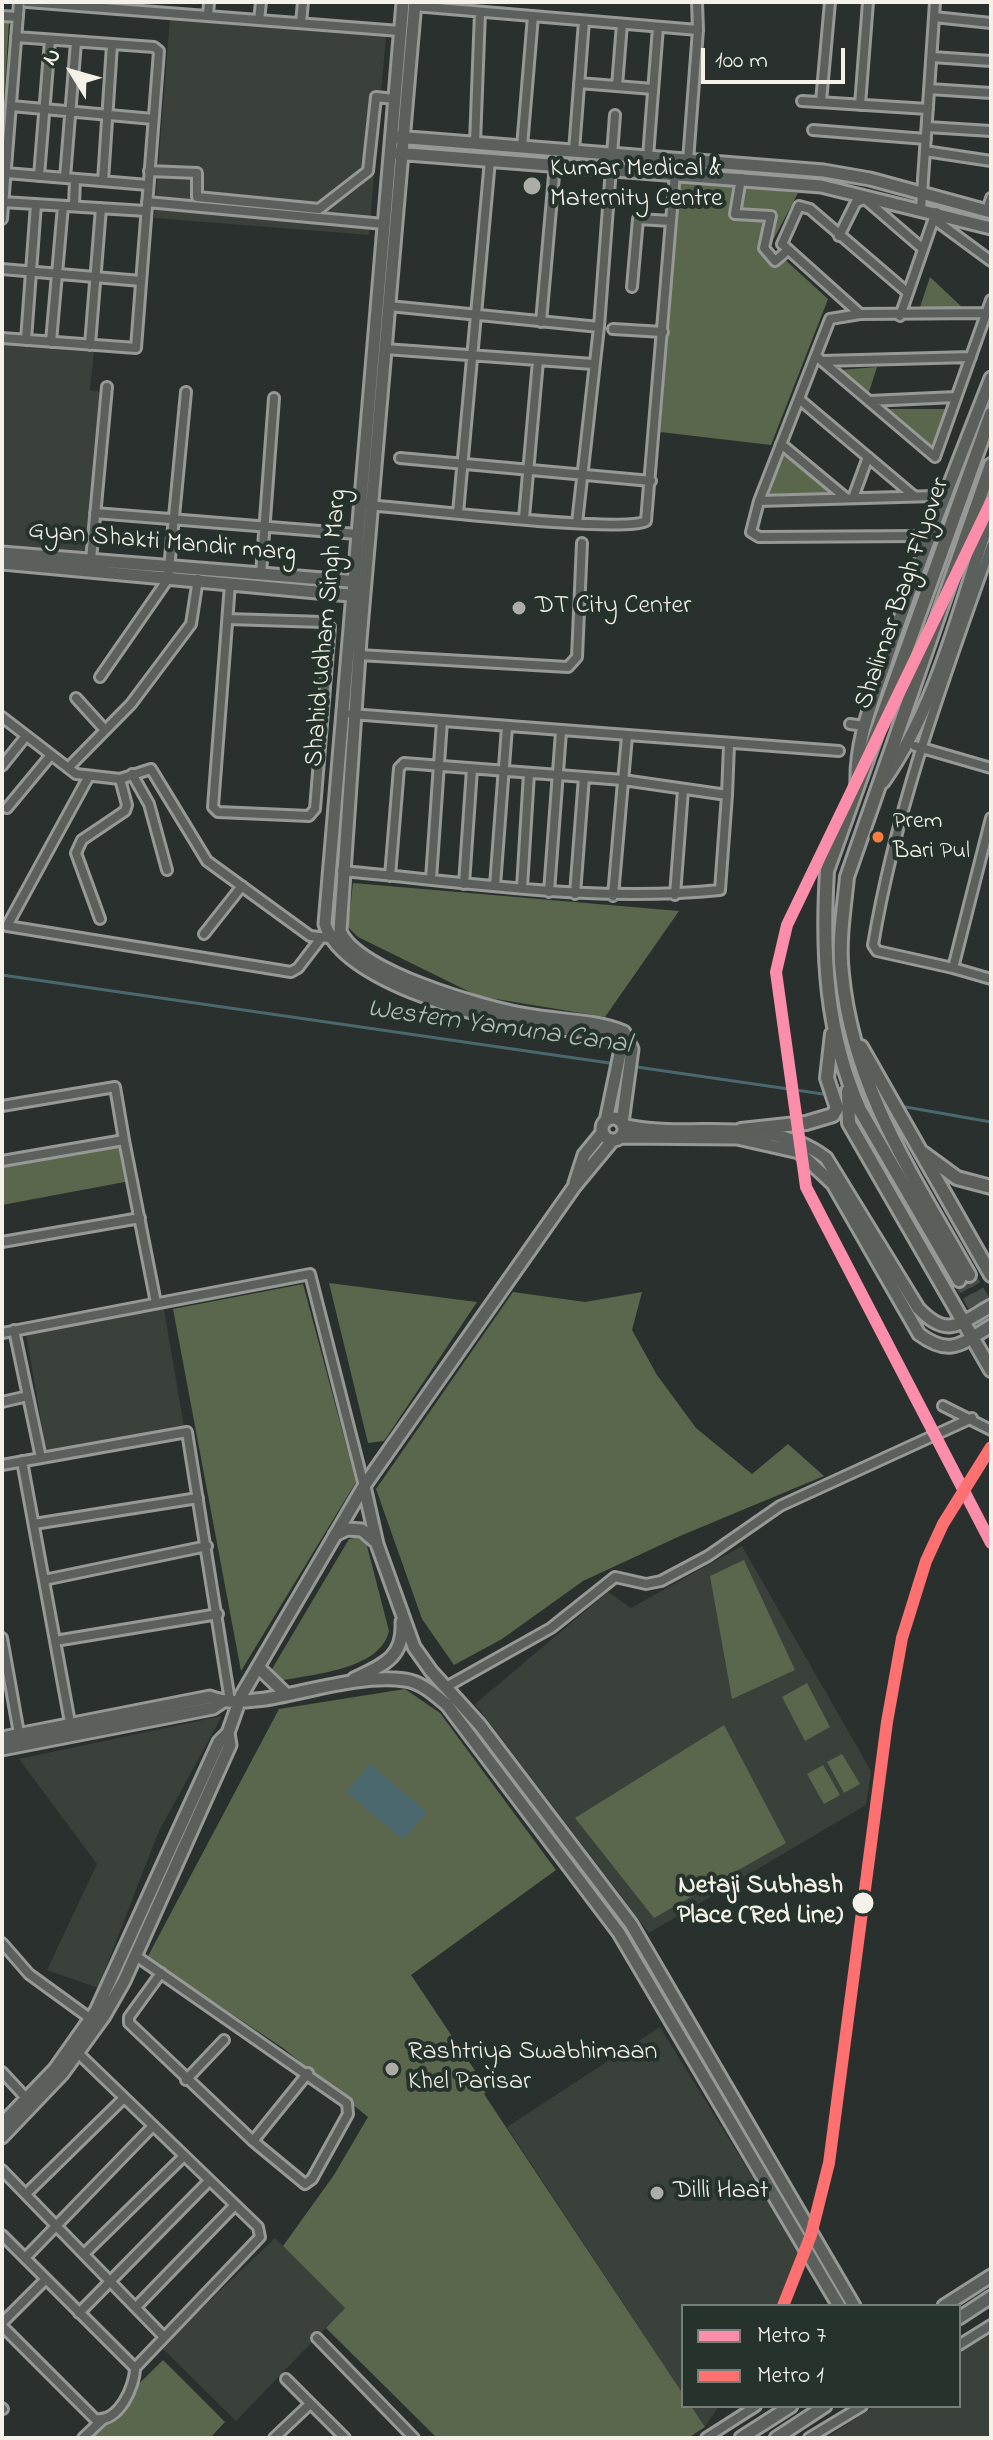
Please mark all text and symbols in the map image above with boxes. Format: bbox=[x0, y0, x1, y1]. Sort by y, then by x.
north arrow bbox=[32, 32, 112, 112]
scale bar bbox=[705, 32, 849, 82]
text: N bbox=[36, 42, 70, 73]
text: 100 m bbox=[715, 44, 768, 79]
place label: Kumar Medical & Maternity Centre bbox=[550, 155, 723, 216]
marker: Kumar Medical & Maternity Centre bbox=[521, 175, 543, 197]
street label: Shalimar Bagh Flyover bbox=[850, 474, 958, 714]
street label: Shahid Udham Singh Marg bbox=[300, 488, 356, 768]
street label: Gyan Shakti Mandir marg bbox=[27, 517, 297, 571]
place label: DT City Center bbox=[535, 592, 691, 624]
marker: DT City Center bbox=[510, 599, 528, 617]
place label: Prem Bari Pul bbox=[893, 809, 970, 865]
marker: Prem Bari Pul bbox=[870, 829, 886, 845]
water label: Western Yamuna Canal bbox=[365, 994, 633, 1064]
place label: Netaji Subhash Place (Red Line) bbox=[677, 1872, 843, 1934]
marker: Netaji Subhash Place (Red Line) bbox=[850, 1890, 876, 1916]
place label: Rashtriya Swabhimaan Khel Parisar bbox=[408, 2038, 657, 2100]
marker: Rashtriya Swabhimaan Khel Parisar bbox=[383, 2060, 401, 2078]
place label: Dilli Haat bbox=[673, 2177, 769, 2209]
marker: Dilli Haat bbox=[648, 2184, 666, 2202]
legend bbox=[681, 2304, 961, 2408]
text: Metro 7 bbox=[757, 2319, 826, 2354]
text: Metro 1 bbox=[757, 2359, 824, 2394]

